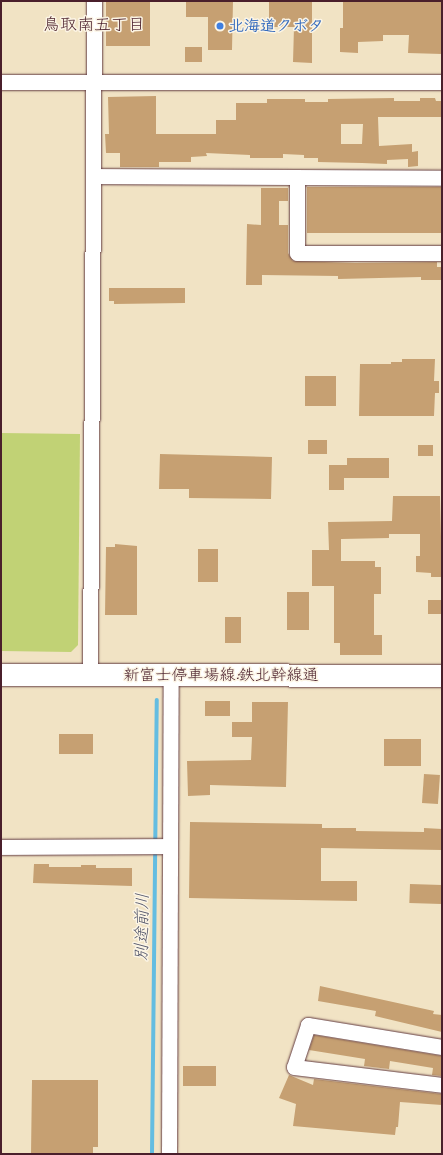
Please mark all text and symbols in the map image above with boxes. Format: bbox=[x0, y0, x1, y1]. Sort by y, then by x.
district label: 鳥取南五丁目 bbox=[43, 15, 145, 35]
place label: 北海道クボタ bbox=[228, 16, 324, 36]
marker: 北海道クボタ bbox=[215, 21, 225, 31]
street label: 新富士停車場線:鉄北幹線通 bbox=[123, 665, 319, 685]
water label: 別途前川 bbox=[131, 893, 153, 961]

